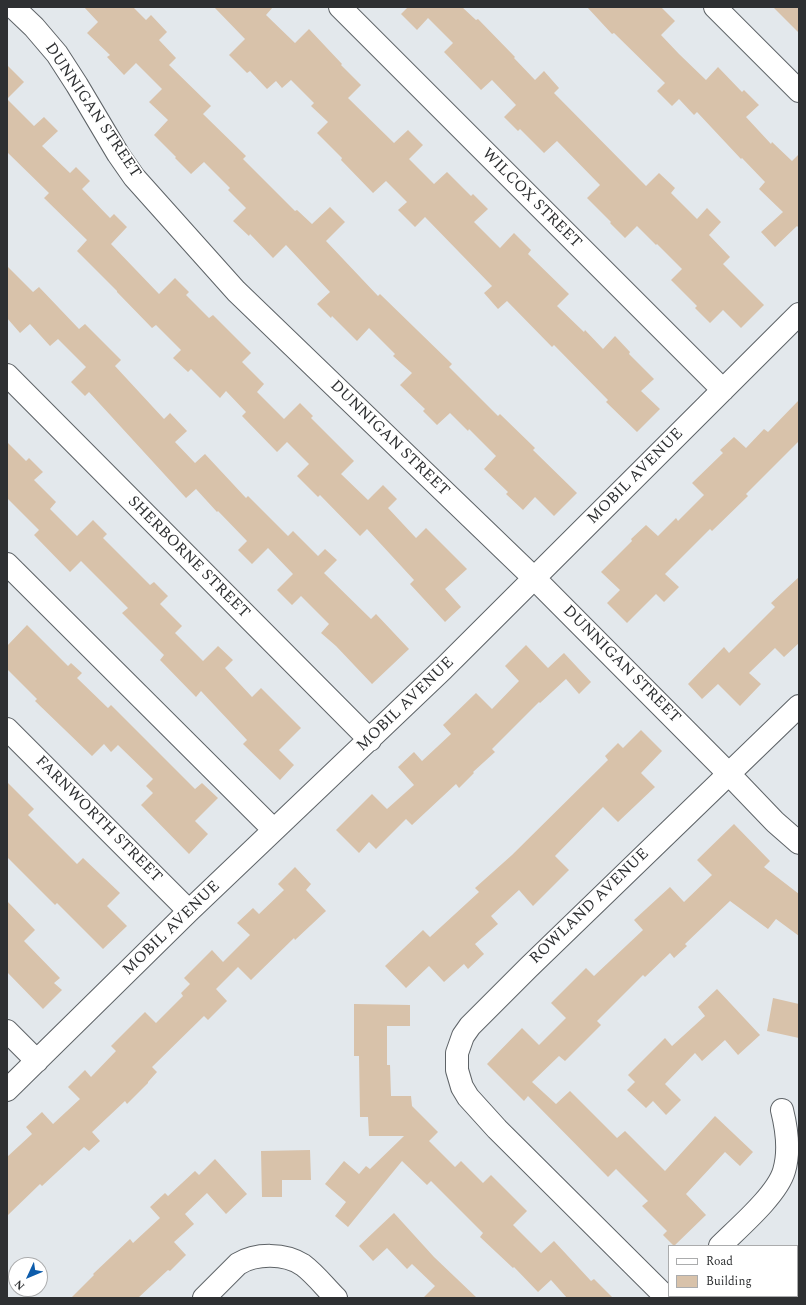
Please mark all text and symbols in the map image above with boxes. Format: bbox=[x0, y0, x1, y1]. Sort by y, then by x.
street label: DUNNIGAN STREET bbox=[40, 40, 144, 182]
street label: WILCOX STREET bbox=[477, 145, 585, 253]
street label: DUNNIGAN STREET bbox=[325, 377, 453, 501]
street label: MOBIL AVENUE bbox=[584, 425, 688, 529]
street label: SHERBORNE STREET bbox=[123, 493, 253, 623]
street label: DUNNIGAN STREET bbox=[558, 602, 684, 728]
street label: MOBIL AVENUE bbox=[353, 654, 459, 756]
street label: FARNWORTH STREET bbox=[31, 753, 165, 887]
street label: ROWLAND AVENUE bbox=[526, 845, 654, 969]
street label: MOBIL AVENUE bbox=[119, 878, 225, 980]
legend bbox=[668, 1245, 798, 1297]
text: Road bbox=[706, 1252, 733, 1271]
north arrow bbox=[8, 1257, 48, 1297]
text: Building bbox=[706, 1272, 752, 1291]
text: N bbox=[10, 1276, 29, 1294]

